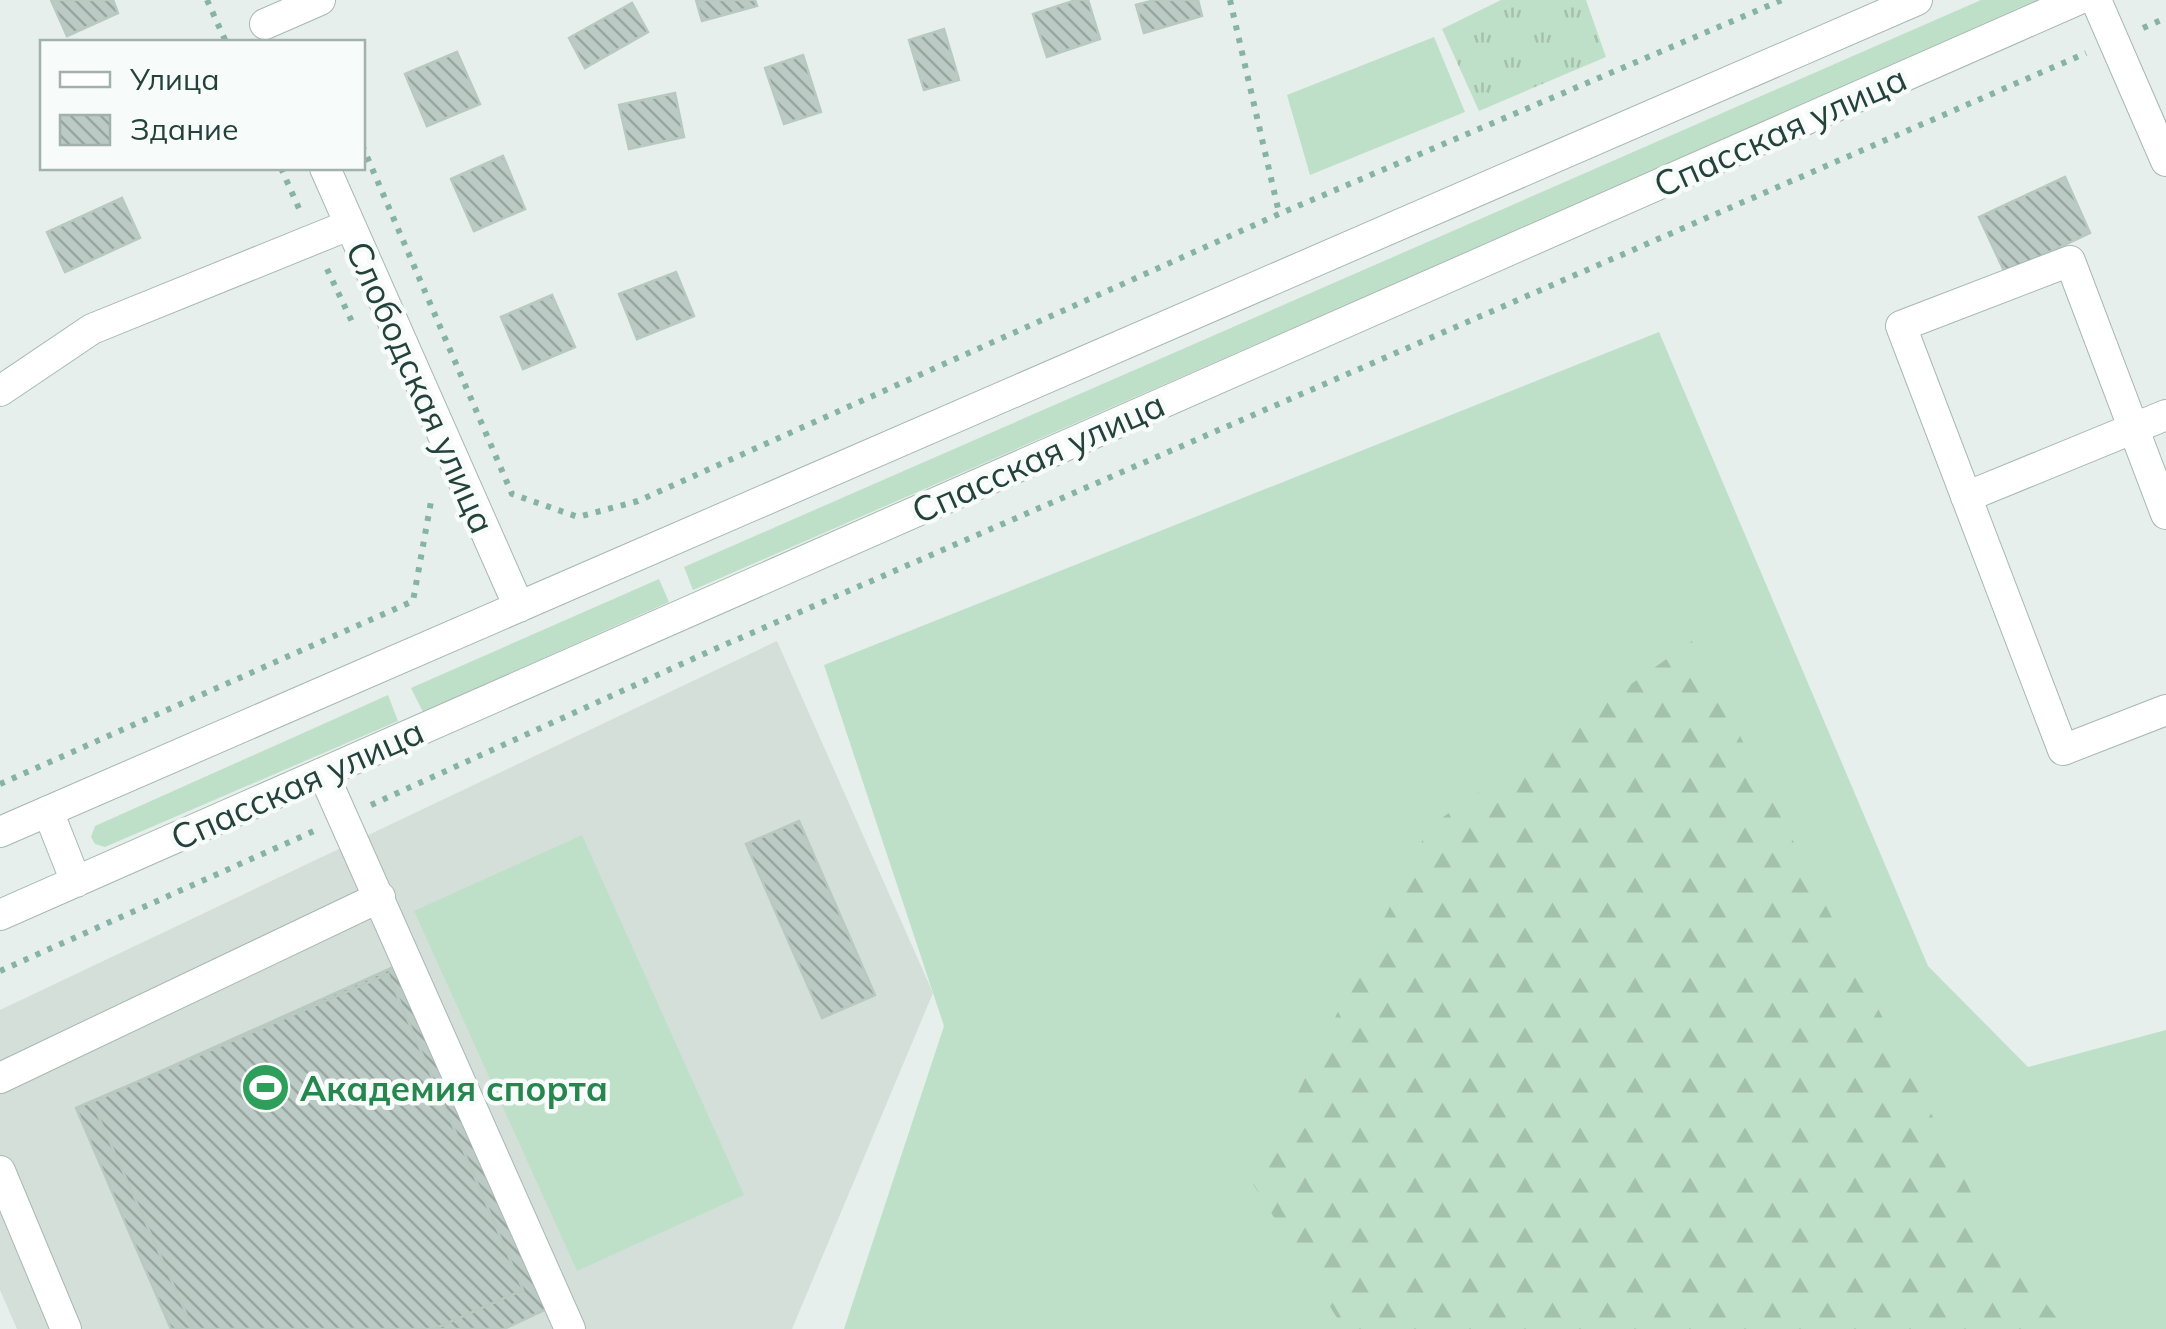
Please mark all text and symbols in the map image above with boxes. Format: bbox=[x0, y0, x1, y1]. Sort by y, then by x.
legend bbox=[40, 40, 365, 170]
street label: Спасская улица bbox=[1647, 56, 1913, 206]
text: Улица bbox=[129, 60, 220, 98]
text: Здание bbox=[130, 110, 239, 148]
street label: Слободская улица bbox=[337, 234, 505, 540]
street label: Спасская улица bbox=[905, 382, 1171, 532]
street label: Спасская улица bbox=[164, 709, 430, 859]
sports icon: Академия спорта bbox=[239, 1062, 291, 1114]
place label: Академия спорта bbox=[300, 1066, 608, 1110]

